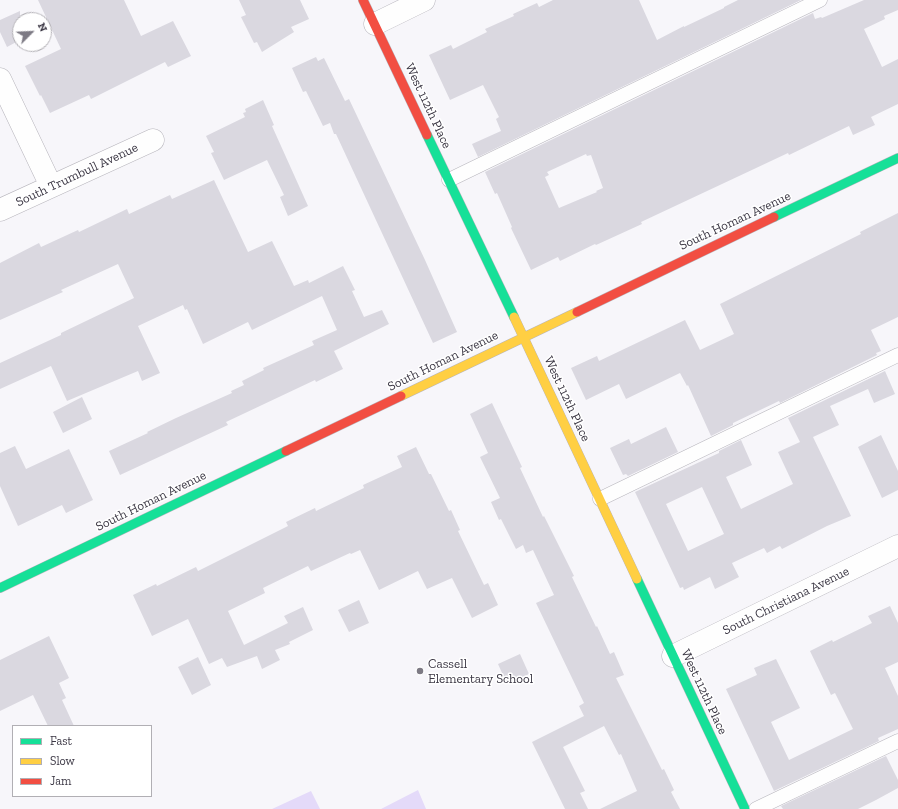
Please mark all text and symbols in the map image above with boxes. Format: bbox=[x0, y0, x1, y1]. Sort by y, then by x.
north arrow bbox=[12, 12, 52, 52]
text: N bbox=[35, 21, 50, 34]
street label: West 112th Place bbox=[401, 61, 455, 151]
street label: South Trumbull Avenue bbox=[13, 140, 141, 210]
street label: South Homan Avenue bbox=[677, 188, 793, 254]
street label: South Homan Avenue bbox=[385, 327, 501, 395]
street label: West 112th Place bbox=[540, 354, 594, 444]
street label: South Homan Avenue bbox=[93, 467, 209, 535]
street label: South Christiana Avenue bbox=[720, 564, 852, 638]
street label: West 112th Place bbox=[677, 647, 731, 737]
place label: Cassell Elementary School bbox=[428, 656, 533, 687]
marker: Cassell Elementary School bbox=[415, 666, 425, 676]
legend bbox=[12, 725, 152, 797]
text: Fast bbox=[50, 734, 72, 748]
text: Slow bbox=[50, 754, 75, 768]
text: Jam bbox=[50, 774, 71, 788]

